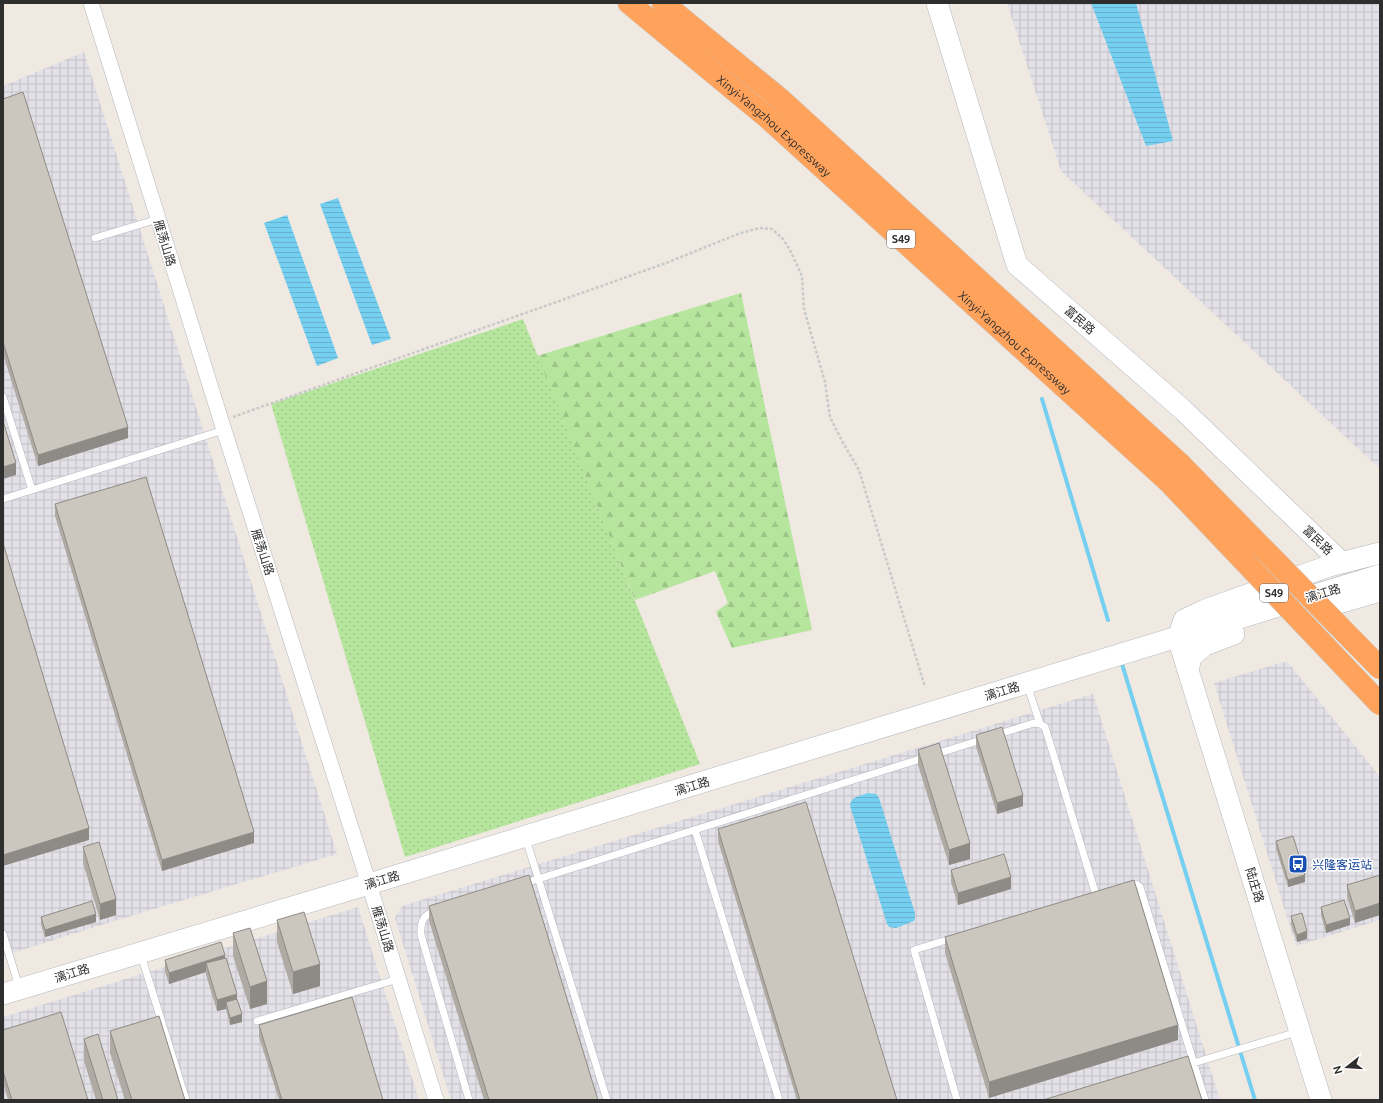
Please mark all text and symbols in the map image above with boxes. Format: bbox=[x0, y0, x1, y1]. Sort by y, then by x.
street label: Xinyi-Yangzhou Expressway bbox=[715, 72, 834, 179]
street label: 雁荡山路 bbox=[152, 218, 178, 268]
road number: S49 bbox=[887, 230, 915, 248]
street label: Xinyi-Yangzhou Expressway bbox=[956, 288, 1074, 397]
street label: 富民路 bbox=[1062, 303, 1098, 337]
street label: 富民路 bbox=[1301, 523, 1335, 557]
street label: 雁荡山路 bbox=[249, 527, 277, 577]
street label: 漓江路 bbox=[1304, 582, 1342, 604]
road number: S49 bbox=[1260, 584, 1288, 602]
street label: 漓江路 bbox=[983, 680, 1021, 702]
street label: 漓江路 bbox=[673, 775, 711, 797]
bus stop icon: 兴隆客运站 bbox=[1287, 853, 1309, 875]
place label: 兴隆客运站 bbox=[1312, 858, 1372, 871]
street label: 陆庄路 bbox=[1244, 866, 1266, 904]
street label: 漓江路 bbox=[363, 869, 401, 891]
street label: 雁荡山路 bbox=[370, 904, 396, 954]
street label: 漓江路 bbox=[53, 962, 91, 984]
north arrow bbox=[1327, 1047, 1367, 1087]
text: N bbox=[1330, 1064, 1344, 1076]

